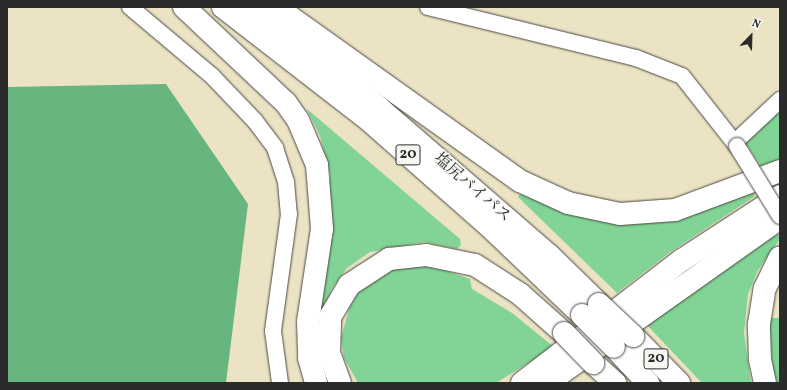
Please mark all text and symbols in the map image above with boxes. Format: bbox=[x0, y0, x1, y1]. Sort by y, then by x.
north arrow bbox=[731, 16, 771, 56]
text: N bbox=[749, 16, 762, 33]
road number: 20 bbox=[395, 142, 421, 168]
street label: 塩尻バイパス bbox=[429, 149, 515, 227]
road number: 20 bbox=[643, 346, 669, 372]

